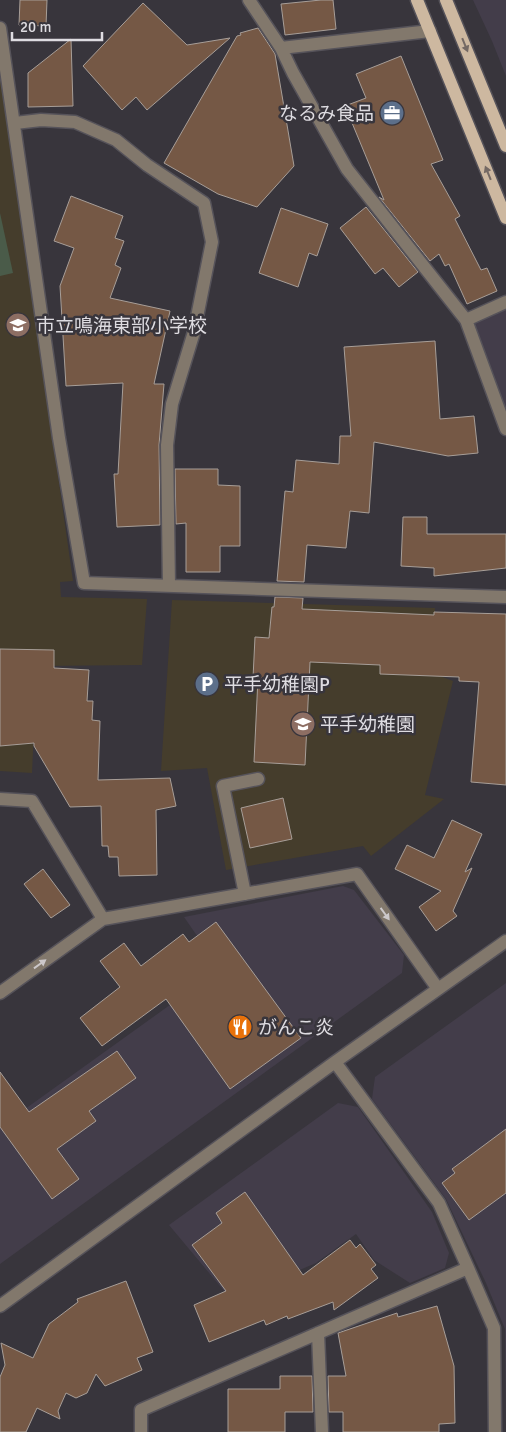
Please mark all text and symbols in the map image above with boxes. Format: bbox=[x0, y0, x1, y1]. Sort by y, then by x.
scale bar bbox=[12, 10, 102, 42]
text: 20 m bbox=[20, 18, 51, 36]
one-way arrow bbox=[461, 38, 469, 53]
office icon: なるみ食品 bbox=[379, 100, 405, 126]
place label: なるみ食品 bbox=[279, 102, 374, 126]
one-way arrow bbox=[483, 165, 491, 180]
school or university icon: 市立鳴海東部小学校 bbox=[5, 312, 31, 338]
place label: 市立鳴海東部小学校 bbox=[36, 314, 207, 338]
parking icon: 平手幼稚園P bbox=[194, 671, 220, 697]
place label: 平手幼稚園P bbox=[224, 673, 330, 697]
school or university icon: 平手幼稚園 bbox=[290, 711, 316, 737]
place label: 平手幼稚園 bbox=[320, 713, 415, 737]
one-way arrow bbox=[380, 907, 391, 920]
one-way arrow bbox=[33, 959, 46, 969]
restaurant icon: がんこ炎 bbox=[227, 1014, 253, 1040]
place label: がんこ炎 bbox=[258, 1016, 334, 1040]

